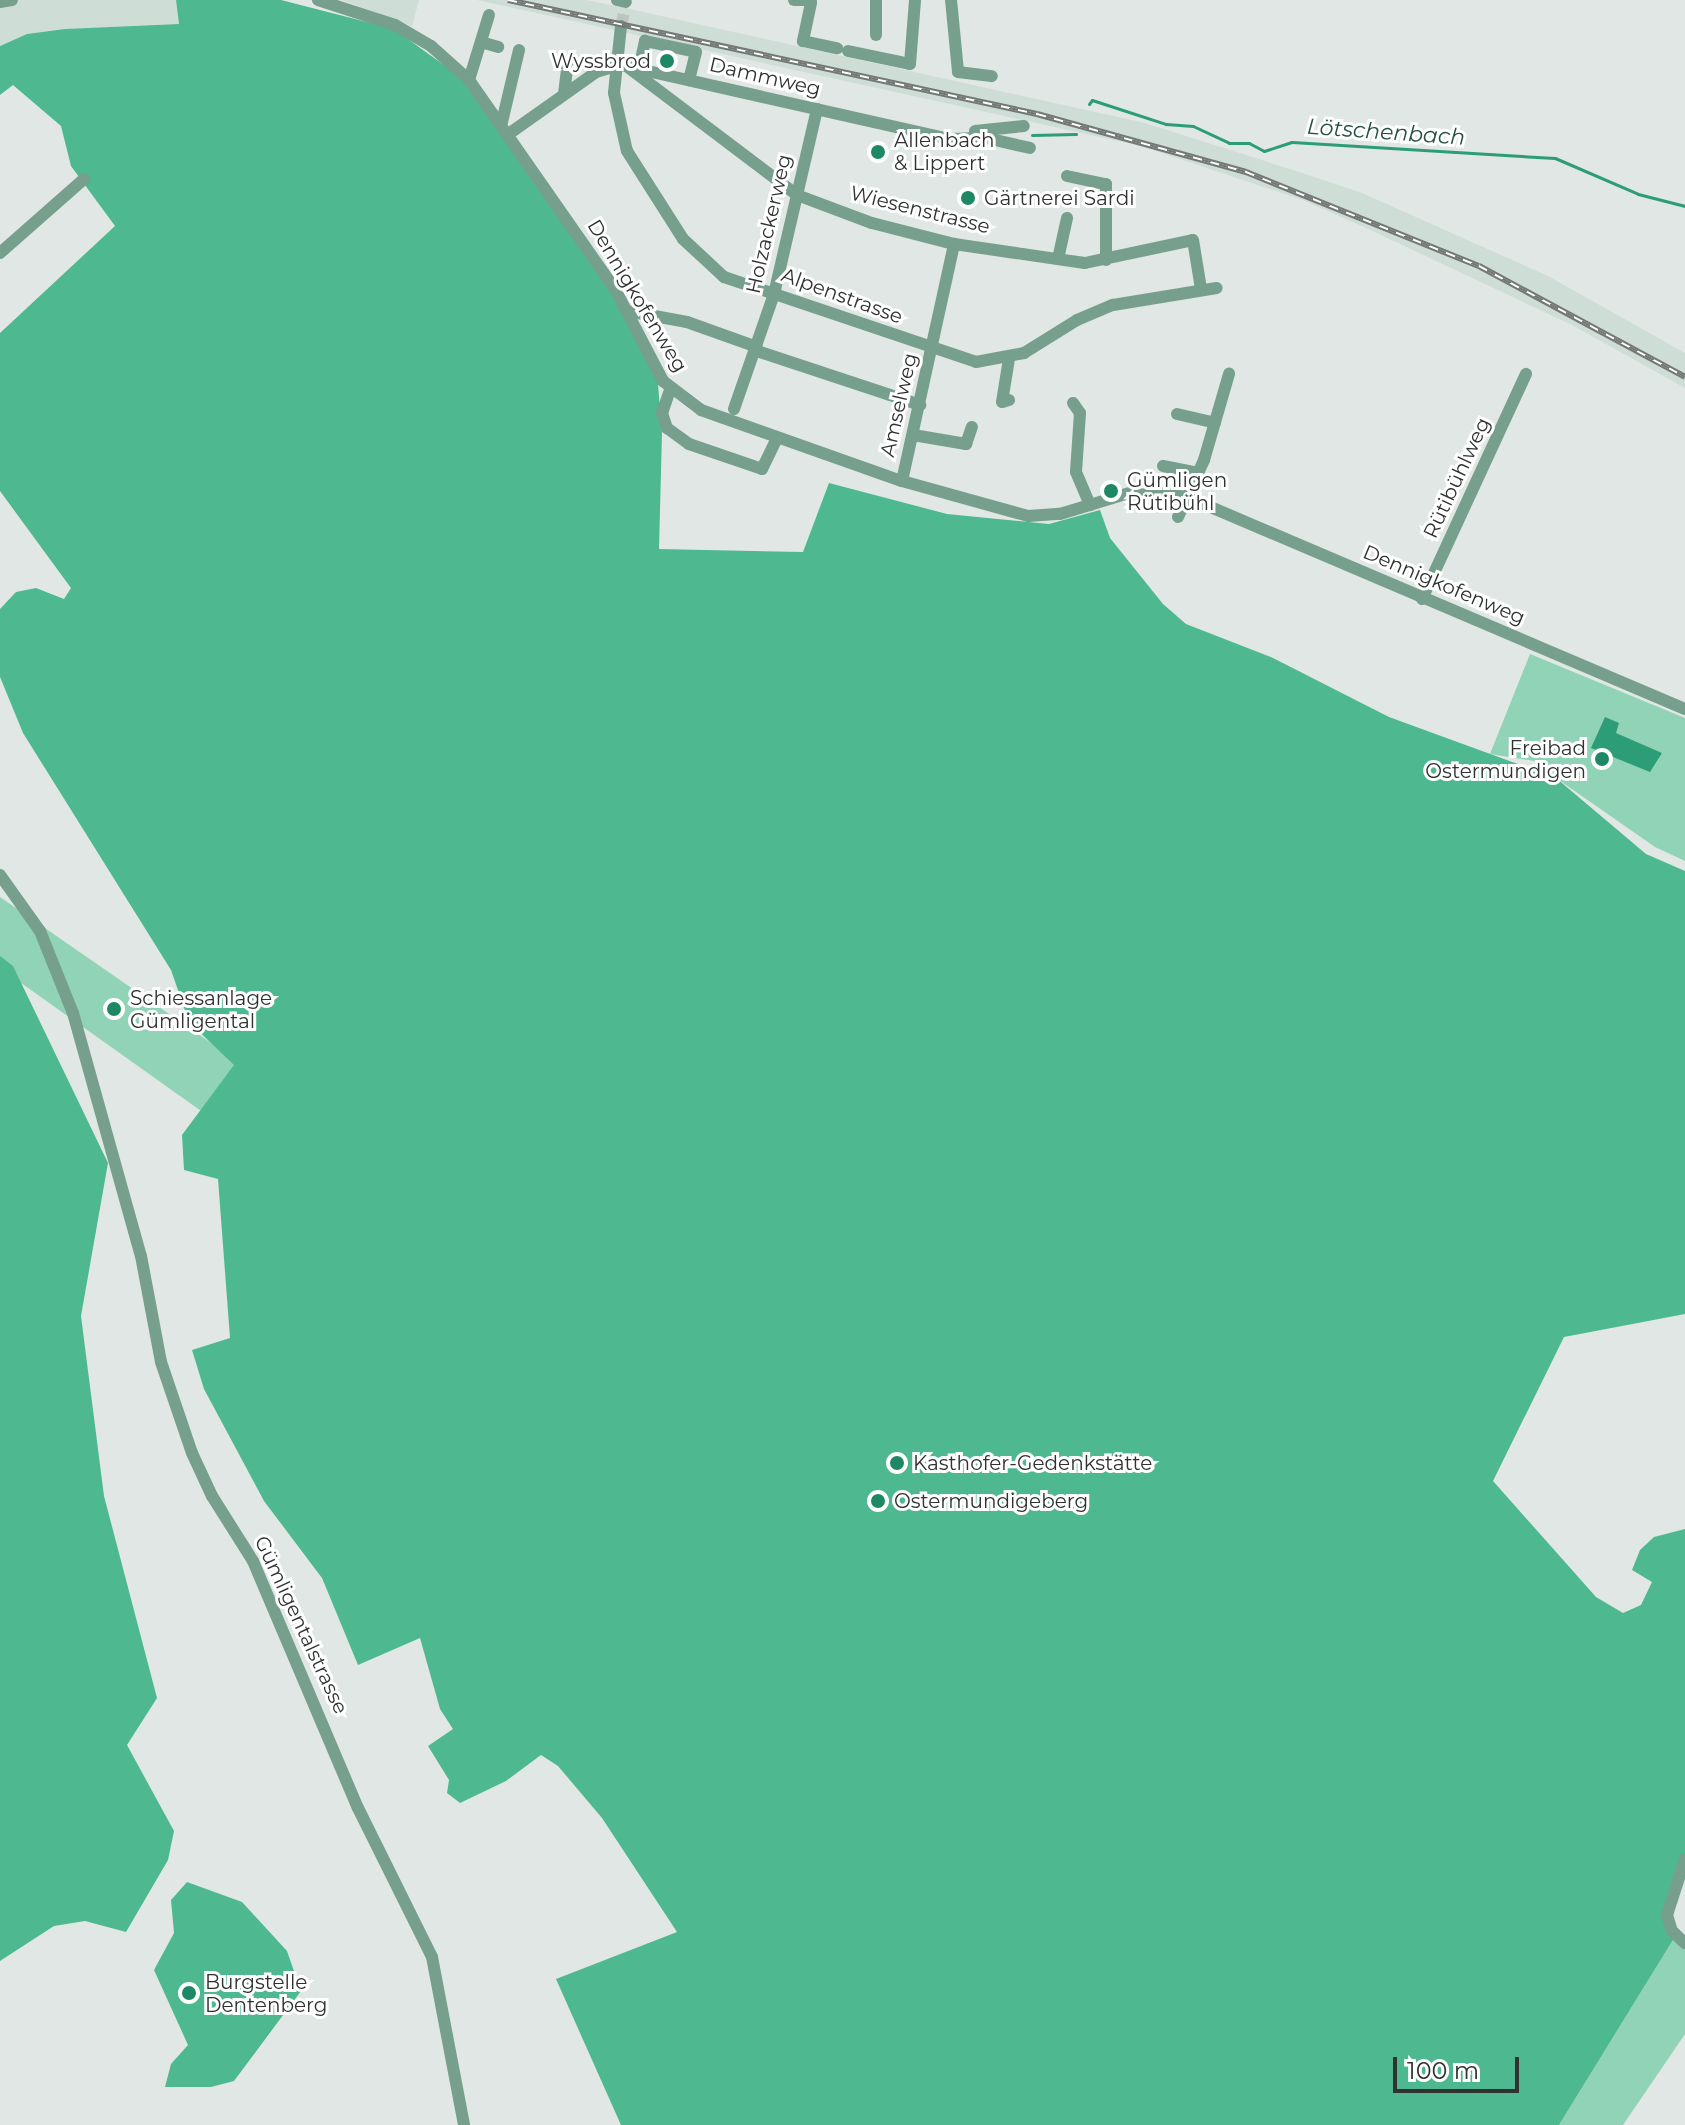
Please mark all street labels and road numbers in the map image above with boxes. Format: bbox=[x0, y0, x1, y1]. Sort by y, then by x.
street label: Dammweg bbox=[707, 53, 823, 101]
street label: Holzackerweg bbox=[741, 152, 797, 296]
street label: Wiesenstrasse bbox=[848, 181, 992, 239]
street label: Dennigkofenweg bbox=[582, 215, 692, 377]
street label: Alpenstrasse bbox=[778, 263, 906, 329]
street label: Amselweg bbox=[875, 351, 923, 459]
street label: Rütibühlweg bbox=[1419, 414, 1495, 542]
street label: Dennigkofenweg bbox=[1359, 540, 1529, 630]
street label: Gümligentalstrasse bbox=[249, 1532, 353, 1718]

